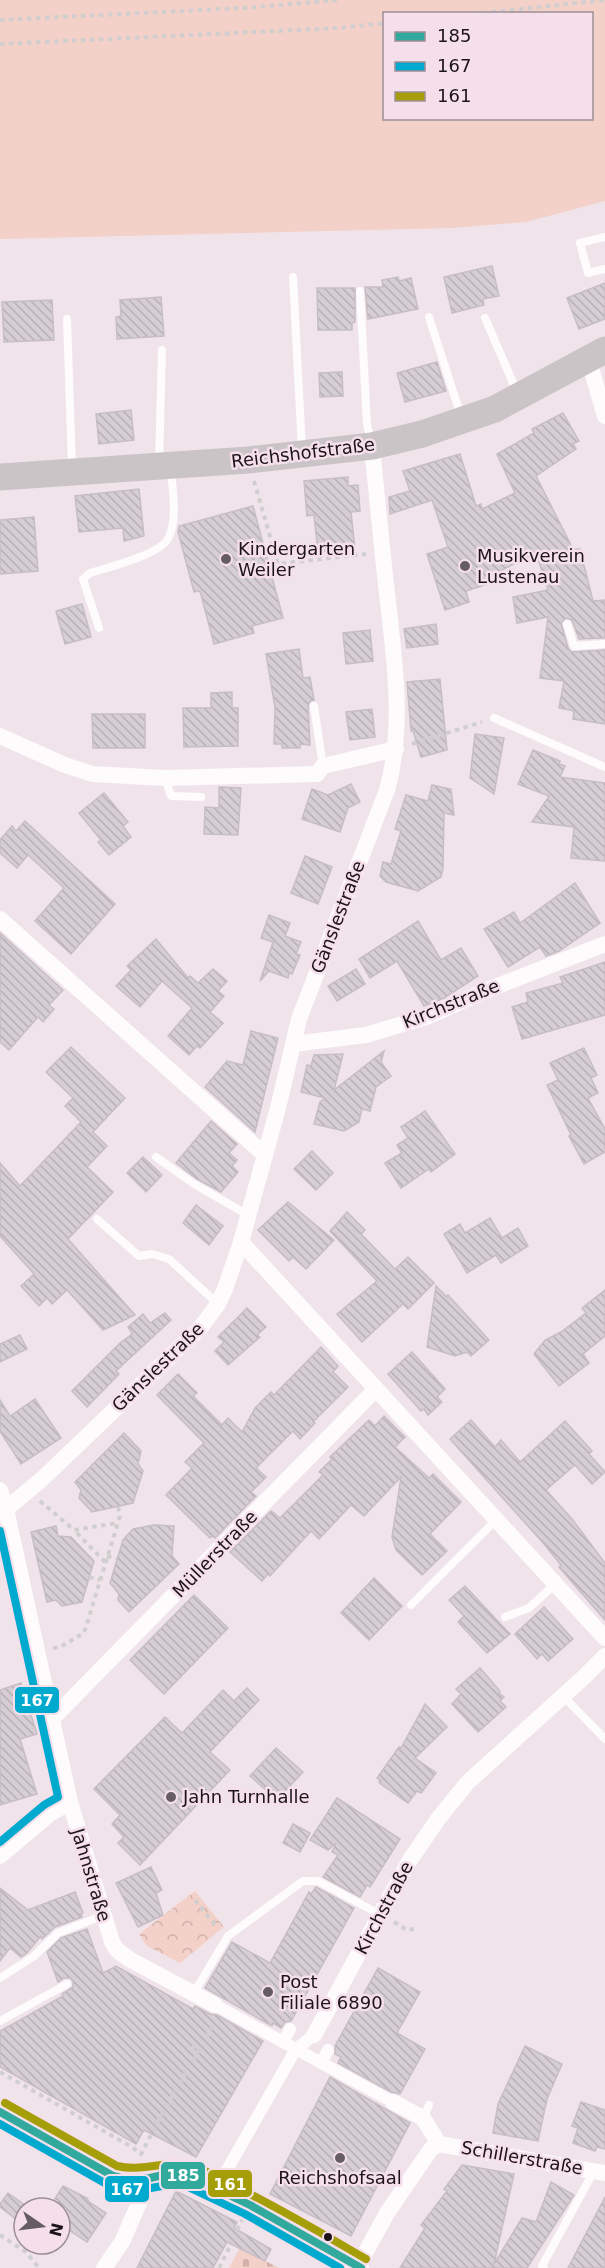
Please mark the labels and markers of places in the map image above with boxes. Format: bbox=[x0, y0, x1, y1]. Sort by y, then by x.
place label: Kindergarten Weiler bbox=[238, 538, 355, 580]
place label: Musikverein Lustenau bbox=[477, 545, 585, 587]
marker: Kindergarten Weiler bbox=[219, 552, 233, 566]
marker: Musikverein Lustenau bbox=[458, 559, 472, 573]
place label: Jahn Turnhalle bbox=[182, 1786, 310, 1807]
marker: Jahn Turnhalle bbox=[164, 1790, 178, 1804]
place label: Post Filiale 6890 bbox=[280, 1971, 383, 2013]
marker: Post Filiale 6890 bbox=[261, 1985, 275, 1999]
marker: Reichshofsaal bbox=[333, 2151, 347, 2165]
place label: Reichshofsaal bbox=[278, 2167, 402, 2188]
unlabelled marker bbox=[322, 2231, 334, 2243]

